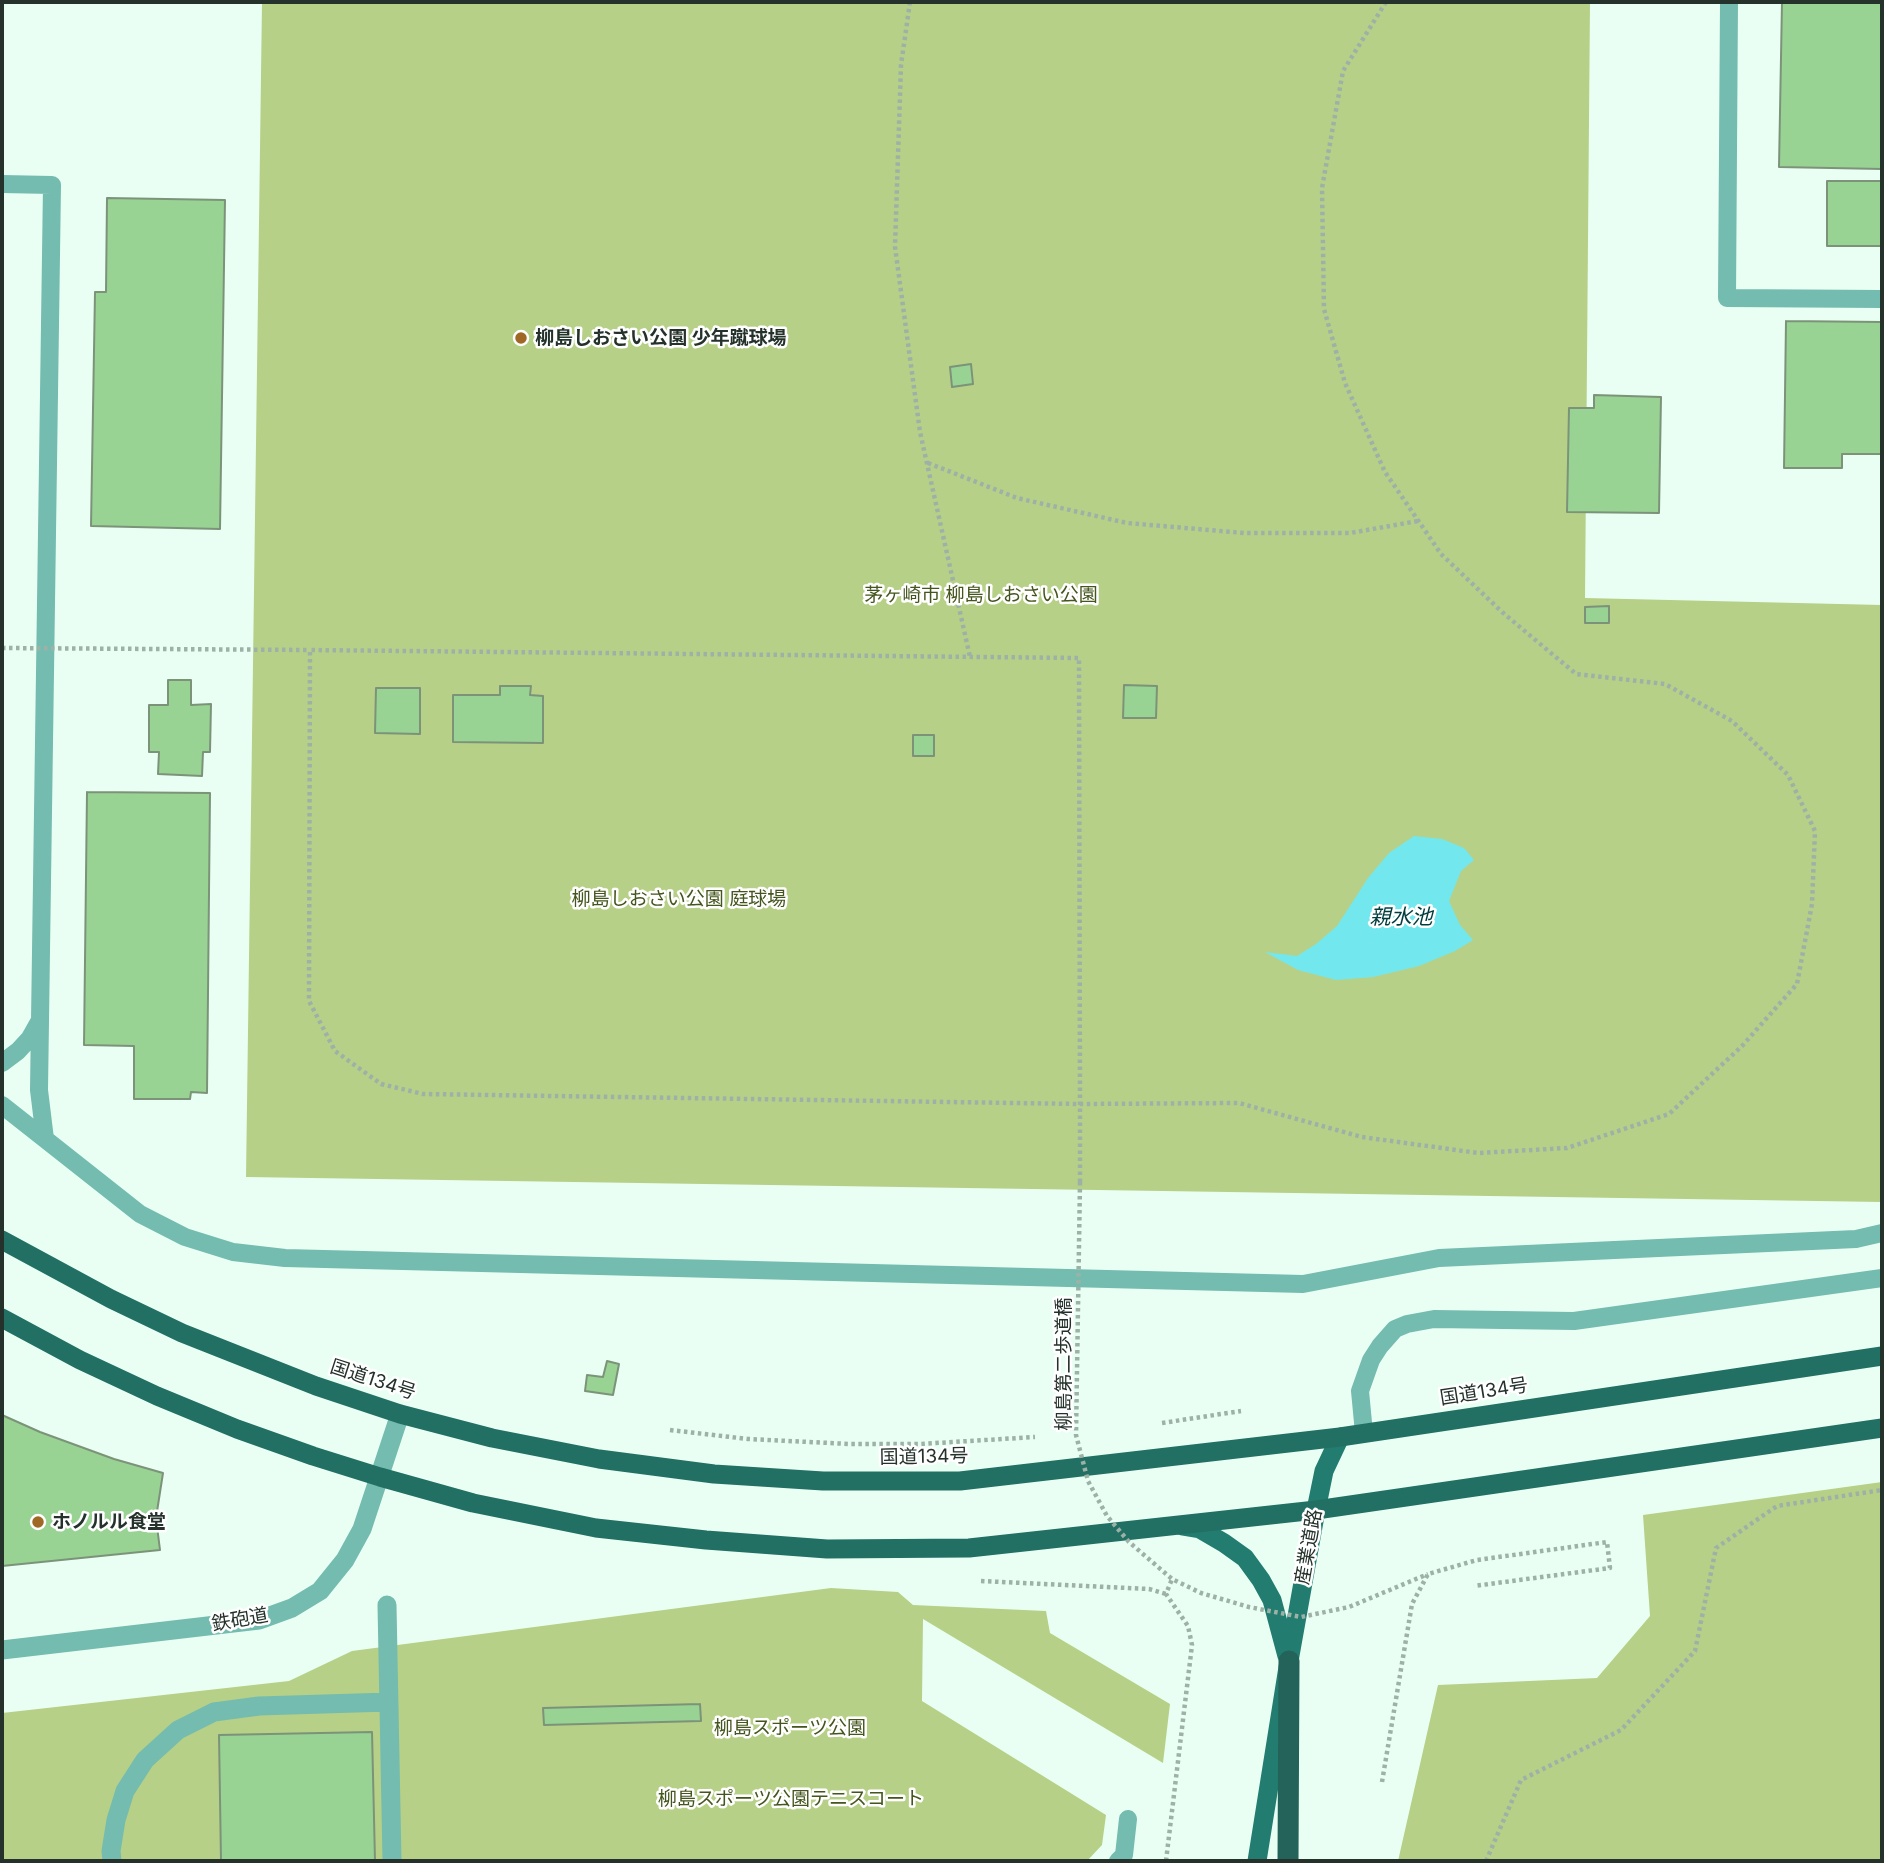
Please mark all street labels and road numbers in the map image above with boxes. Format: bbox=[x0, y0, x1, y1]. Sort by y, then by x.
street label: 柳島第二歩道橋 bbox=[1053, 1298, 1075, 1430]
street label: 国道134号 bbox=[327, 1355, 419, 1405]
street label: 国道134号 bbox=[1438, 1374, 1530, 1410]
street label: 国道134号 bbox=[879, 1445, 969, 1469]
street label: 産業道路 bbox=[1291, 1508, 1327, 1586]
street label: 鉄砲道 bbox=[210, 1604, 270, 1636]

